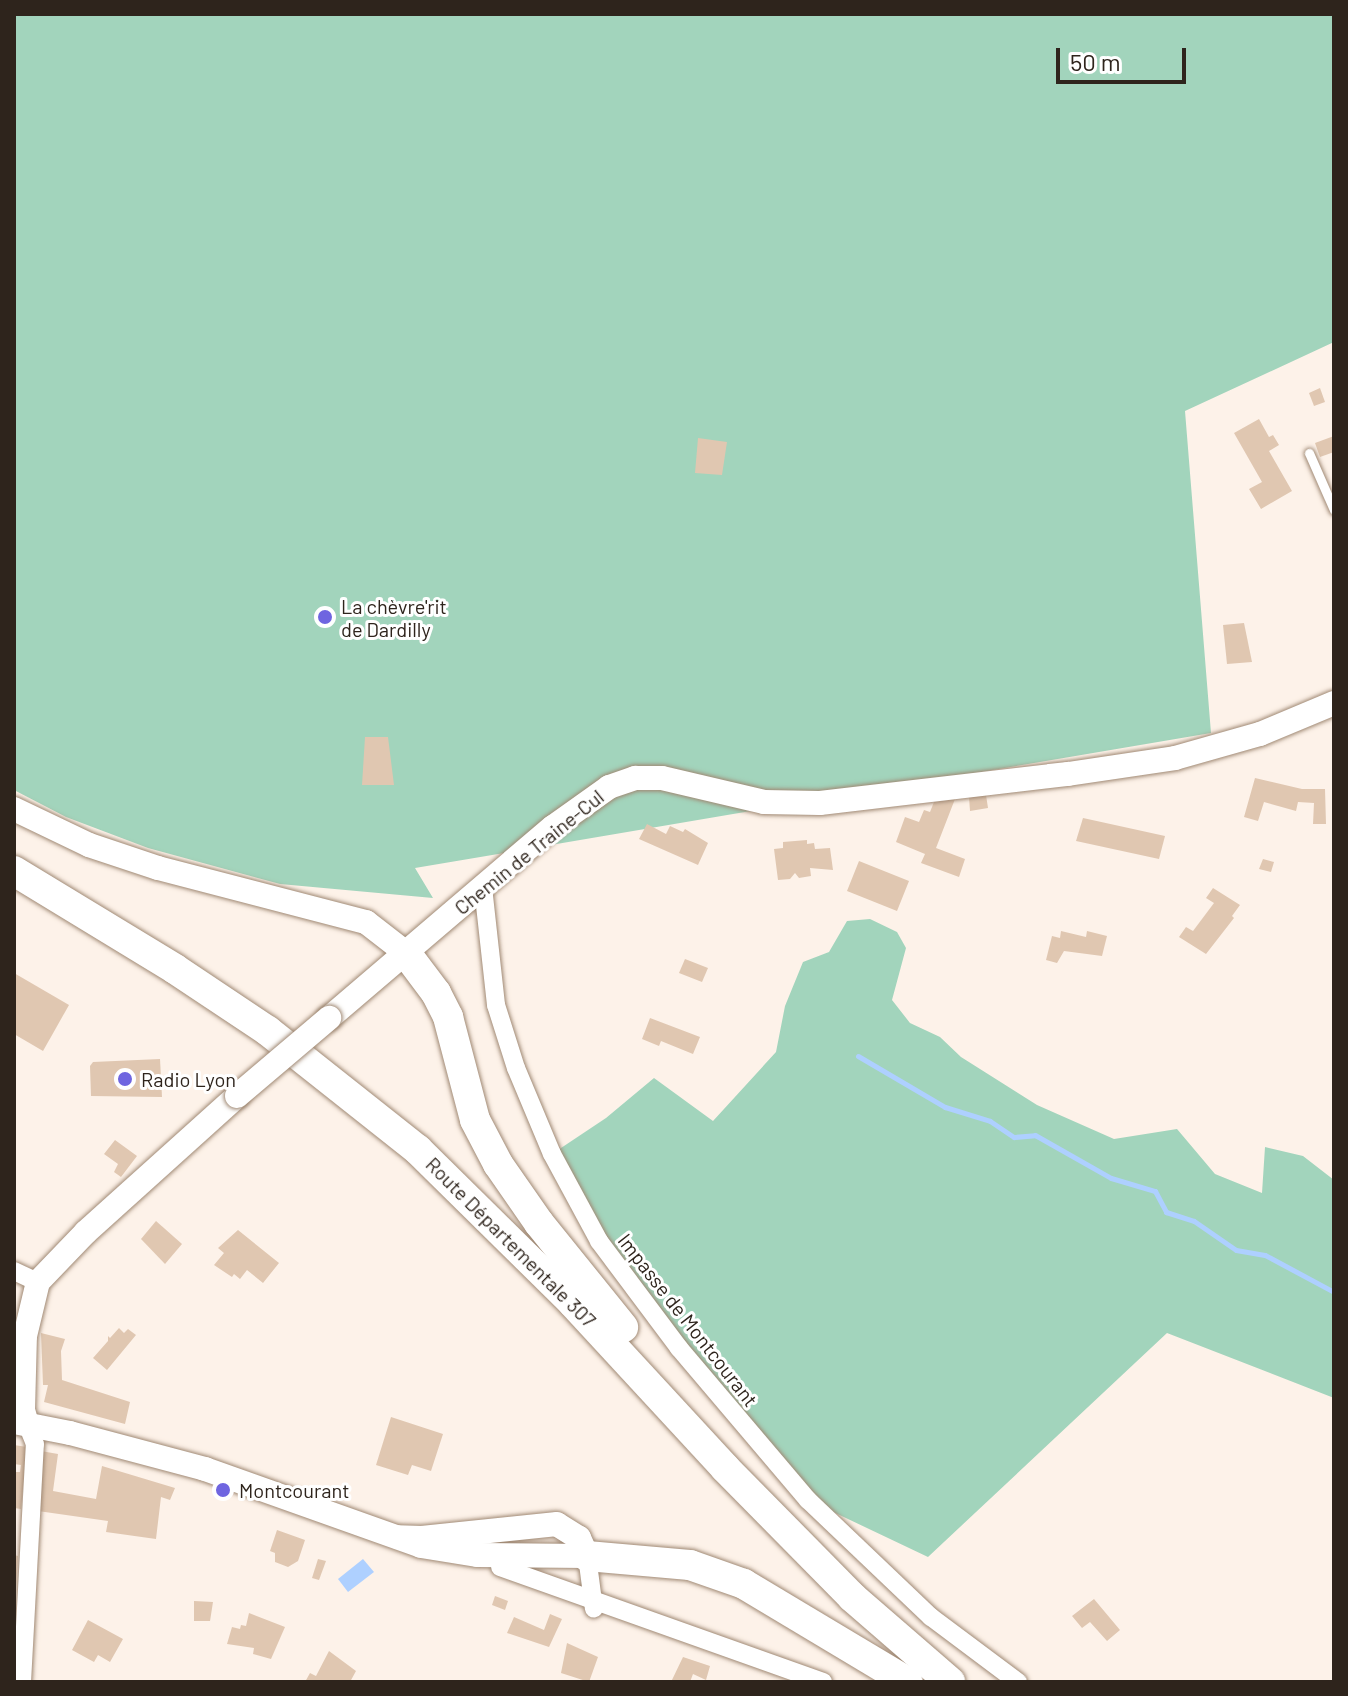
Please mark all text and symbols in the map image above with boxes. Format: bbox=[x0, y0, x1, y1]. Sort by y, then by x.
scale bar bbox=[1060, 32, 1190, 82]
text: 50 m bbox=[1070, 47, 1121, 76]
place label: La chèvre'rit de Dardilly bbox=[341, 594, 447, 641]
marker: La chèvre'rit de Dardilly bbox=[316, 608, 334, 626]
street label: Chemin de Traine-Cul bbox=[450, 784, 608, 920]
place label: Radio Lyon bbox=[141, 1067, 236, 1091]
marker: Radio Lyon bbox=[116, 1070, 134, 1088]
street label: Route Départementale 307 bbox=[421, 1152, 601, 1332]
street label: Impasse de Montcourant bbox=[613, 1229, 763, 1411]
place label: Montcourant bbox=[239, 1478, 349, 1502]
marker: Montcourant bbox=[214, 1481, 232, 1499]

